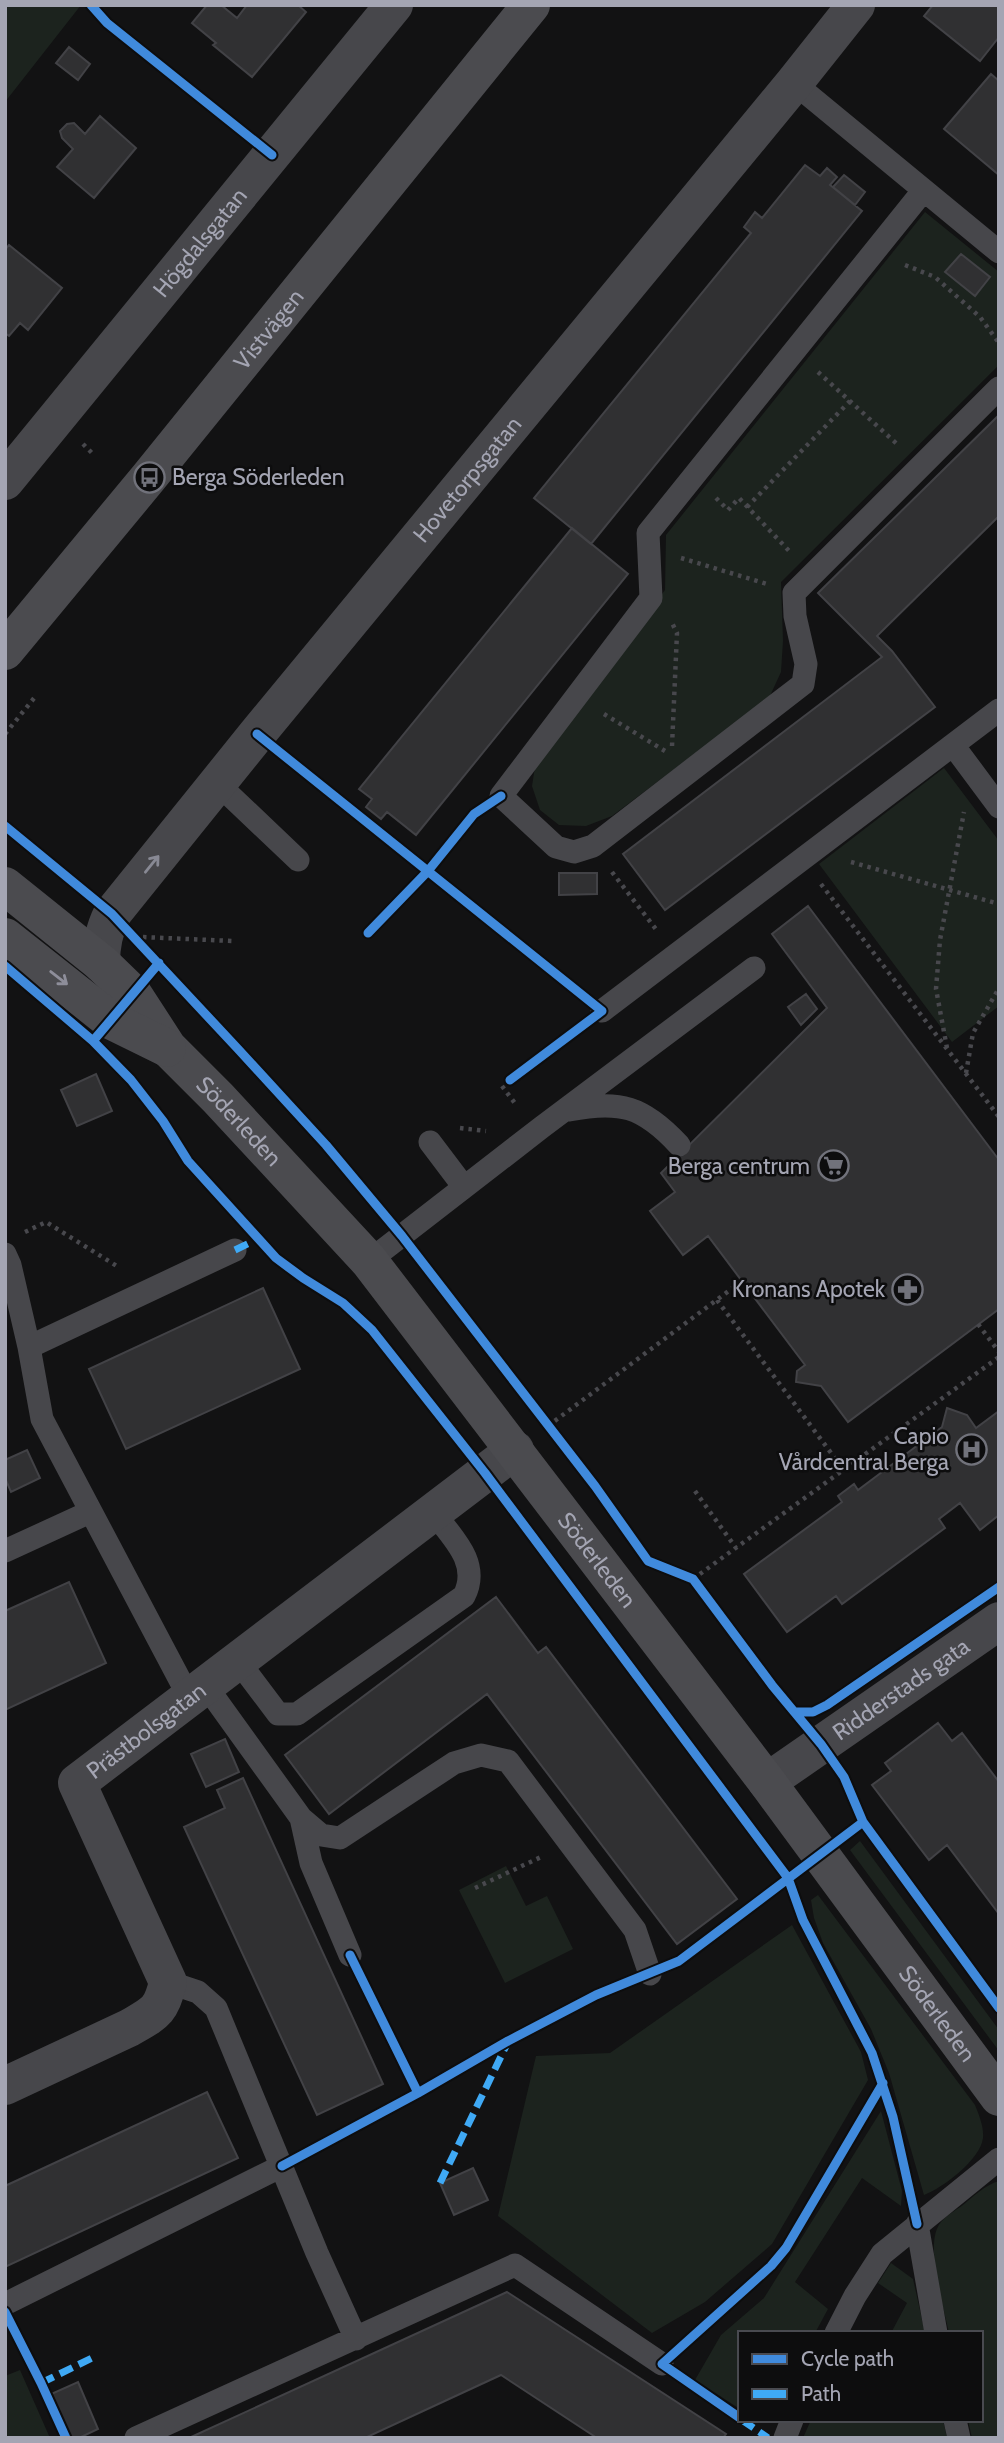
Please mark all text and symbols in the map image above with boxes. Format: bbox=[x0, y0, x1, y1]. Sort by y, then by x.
street label: Högdalsgatan bbox=[147, 182, 253, 303]
street label: Vistvägen bbox=[228, 283, 310, 375]
street label: Hovetorpsgatan bbox=[407, 411, 527, 548]
bus stop icon: Berga Söderleden bbox=[132, 460, 166, 494]
place label: Berga Söderleden bbox=[172, 463, 345, 491]
one-way arrow bbox=[145, 855, 160, 873]
one-way arrow bbox=[50, 971, 68, 986]
street label: Söderleden bbox=[190, 1070, 288, 1172]
supermarket icon: Berga centrum bbox=[816, 1149, 850, 1183]
place label: Berga centrum bbox=[668, 1152, 810, 1180]
pharmacy icon: Kronans Apotek bbox=[891, 1272, 925, 1306]
place label: Kronans Apotek bbox=[732, 1275, 886, 1303]
place label: Capio Vårdcentral Berga bbox=[779, 1422, 949, 1476]
hospital icon: Capio Vårdcentral Berga bbox=[955, 1432, 989, 1466]
street label: Söderleden bbox=[552, 1507, 643, 1613]
street label: Ridderstads gata bbox=[827, 1632, 975, 1746]
street label: Prästbolsgatan bbox=[81, 1676, 211, 1785]
street label: Söderleden bbox=[893, 1960, 982, 2067]
legend bbox=[738, 2331, 983, 2422]
text: Cycle path bbox=[801, 2346, 894, 2371]
text: Path bbox=[801, 2381, 841, 2406]

